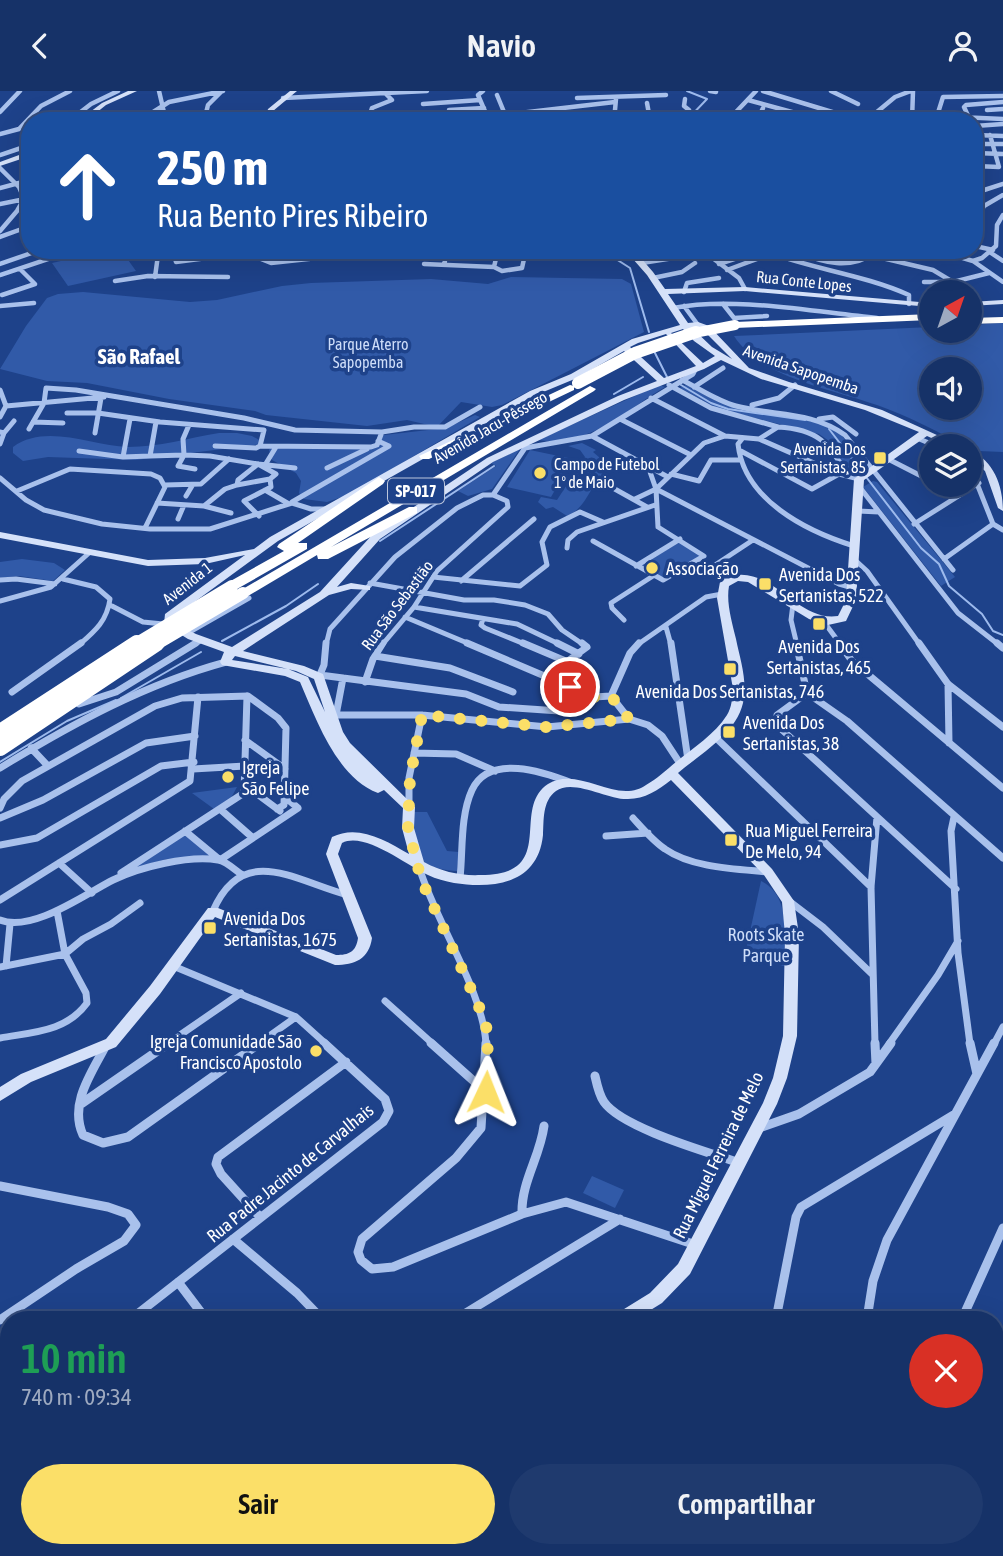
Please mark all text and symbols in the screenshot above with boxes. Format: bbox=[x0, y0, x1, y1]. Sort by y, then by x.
icon: back bbox=[21, 27, 59, 65]
text: Navio bbox=[467, 27, 536, 64]
icon: person bbox=[944, 27, 982, 65]
text: 250 m bbox=[157, 139, 268, 195]
icon: ahead bbox=[42, 140, 133, 231]
text: Rua Bento Pires Ribeiro bbox=[157, 197, 428, 234]
street label: Rua Conte Lopes bbox=[755, 267, 853, 296]
north arrow bbox=[919, 280, 982, 343]
map controls bbox=[919, 280, 982, 497]
park label: Parque Aterro Sapopemba bbox=[328, 335, 408, 372]
street label: Avenida Sapopemba bbox=[741, 341, 861, 398]
district label: São Rafael bbox=[98, 344, 181, 368]
button: sound bbox=[919, 357, 982, 420]
street label: Avenida Jacu-Pêssego bbox=[430, 387, 550, 468]
button: layers bbox=[919, 434, 982, 497]
place label: Avenida Dos Sertanistas, 85 bbox=[781, 440, 866, 476]
marker: Avenida Dos Sertanistas, 85 bbox=[872, 450, 888, 466]
place label: Campo de Futebol 1° de Maio bbox=[554, 455, 660, 491]
marker: Campo de Futebol 1° de Maio bbox=[532, 465, 548, 481]
road number: SP-017 bbox=[388, 479, 444, 503]
street label: Rua São Sebastião bbox=[358, 557, 436, 653]
street label: Avenida 1 bbox=[159, 558, 215, 608]
place label: Associação bbox=[666, 558, 739, 579]
marker: Associação bbox=[644, 560, 660, 576]
place label: Avenida Dos Sertanistas, 522 bbox=[779, 564, 884, 606]
marker: Avenida Dos Sertanistas, 522 bbox=[757, 576, 773, 592]
marker: Avenida Dos Sertanistas, 465 bbox=[811, 616, 827, 632]
place label: Avenida Dos Sertanistas, 465 bbox=[767, 636, 871, 678]
pin bbox=[540, 657, 600, 717]
marker: Avenida Dos Sertanistas, 746 bbox=[722, 661, 738, 677]
icon: arrive bbox=[551, 668, 589, 706]
place label: Avenida Dos Sertanistas, 746 bbox=[636, 681, 824, 702]
place label: Avenida Dos Sertanistas, 38 bbox=[743, 712, 839, 754]
marker: Avenida Dos Sertanistas, 38 bbox=[721, 724, 737, 740]
place label: Igreja São Felipe bbox=[242, 757, 310, 799]
marker: Igreja São Felipe bbox=[220, 769, 236, 785]
place label: Rua Miguel Ferreira De Melo, 94 bbox=[745, 820, 873, 862]
marker: Rua Miguel Ferreira De Melo, 94 bbox=[723, 832, 739, 848]
place label: Avenida Dos Sertanistas, 1675 bbox=[224, 908, 337, 950]
marker: Avenida Dos Sertanistas, 1675 bbox=[202, 920, 218, 936]
park label: Roots Skate Parque bbox=[728, 924, 804, 966]
place label: Igreja Comunidade São Francisco Apostolo bbox=[150, 1031, 302, 1073]
marker: Igreja Comunidade São Francisco Apostolo bbox=[308, 1043, 324, 1059]
position arrow bbox=[449, 1055, 523, 1129]
street label: Rua Miguel Ferreira de Melo bbox=[668, 1068, 768, 1242]
street label: Rua Padre Jacinto de Carvalhais bbox=[202, 1099, 378, 1247]
text: 10 min bbox=[21, 1334, 127, 1382]
button: close bbox=[909, 1334, 983, 1408]
text: 740 m · 09:34 bbox=[21, 1384, 132, 1410]
button: Sair bbox=[21, 1464, 495, 1544]
button: Compartilhar bbox=[509, 1464, 983, 1544]

